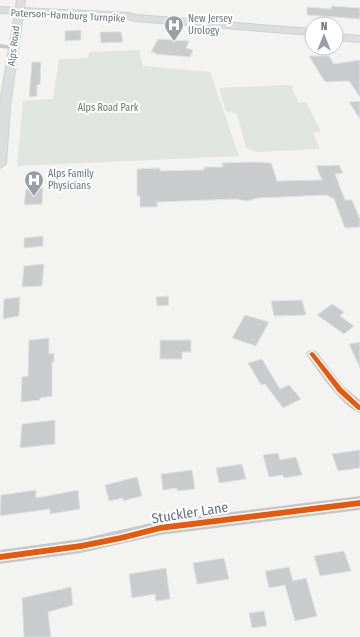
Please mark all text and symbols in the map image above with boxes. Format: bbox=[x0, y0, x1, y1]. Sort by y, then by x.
street label: Paterson-Hamburg Turnpike bbox=[10, 7, 126, 25]
place label: New Jersey Urology bbox=[188, 13, 233, 37]
hospital icon: New Jersey Urology bbox=[163, 14, 185, 42]
north arrow bbox=[304, 16, 344, 56]
text: N bbox=[321, 20, 327, 33]
street label: Alps Road bbox=[6, 25, 22, 67]
park label: Alps Road Park bbox=[78, 102, 139, 114]
place label: Alps Family Physicians bbox=[48, 168, 94, 192]
hospital icon: Alps Family Physicians bbox=[23, 169, 45, 197]
street label: Stuckler Lane bbox=[150, 499, 230, 527]

